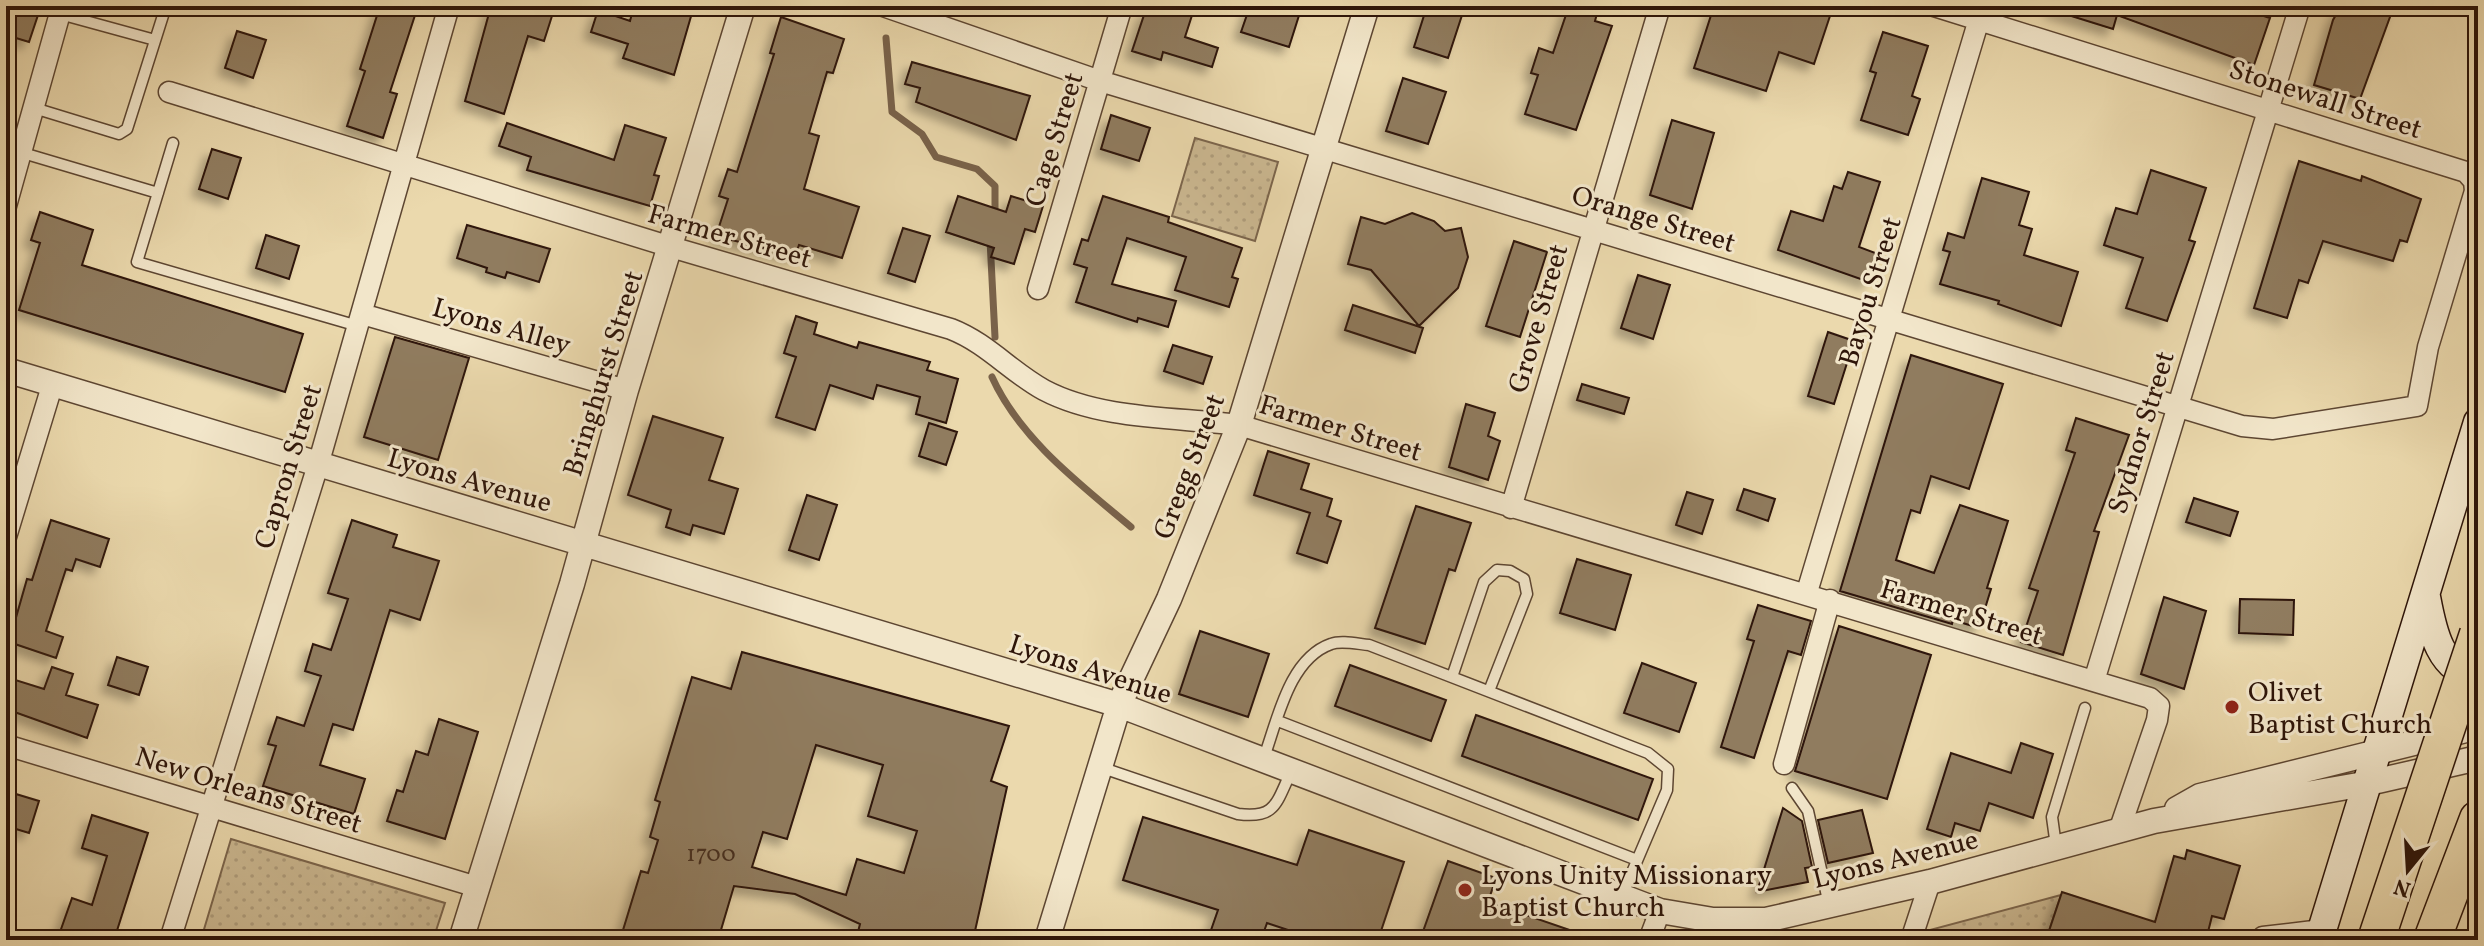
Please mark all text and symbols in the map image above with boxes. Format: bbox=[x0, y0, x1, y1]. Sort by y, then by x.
street label: Stonewall Street bbox=[2224, 51, 2427, 150]
street label: Cage Street bbox=[1016, 68, 1094, 212]
street label: Orange Street bbox=[1567, 177, 1740, 264]
street label: Farmer Street bbox=[643, 195, 816, 279]
street label: Bayou Street bbox=[1830, 212, 1913, 372]
street label: Grove Street bbox=[1499, 239, 1579, 398]
street label: Bringhurst Street bbox=[555, 266, 654, 482]
street label: Lyons Alley bbox=[427, 289, 575, 366]
street label: Sydnor Street bbox=[2099, 346, 2186, 519]
street label: Capron Street bbox=[246, 379, 333, 554]
street label: Farmer Street bbox=[1254, 386, 1427, 473]
street label: Gregg Street bbox=[1145, 388, 1236, 545]
street label: Lyons Avenue bbox=[383, 439, 556, 523]
street label: Farmer Street bbox=[1875, 570, 2048, 657]
street label: Lyons Avenue bbox=[1004, 626, 1177, 715]
place label: Olivet Baptist Church bbox=[2248, 674, 2432, 745]
marker: Olivet Baptist Church bbox=[2223, 698, 2241, 716]
street label: New Orleans Street bbox=[130, 738, 367, 844]
street label: Lyons Avenue bbox=[1809, 821, 1982, 900]
north arrow bbox=[2368, 830, 2448, 910]
house number: 1700 bbox=[686, 838, 736, 872]
place label: Lyons Unity Missionary Baptist Church bbox=[1481, 857, 1772, 928]
text: N bbox=[2390, 869, 2415, 904]
marker: Lyons Unity Missionary Baptist Church bbox=[1456, 881, 1474, 899]

